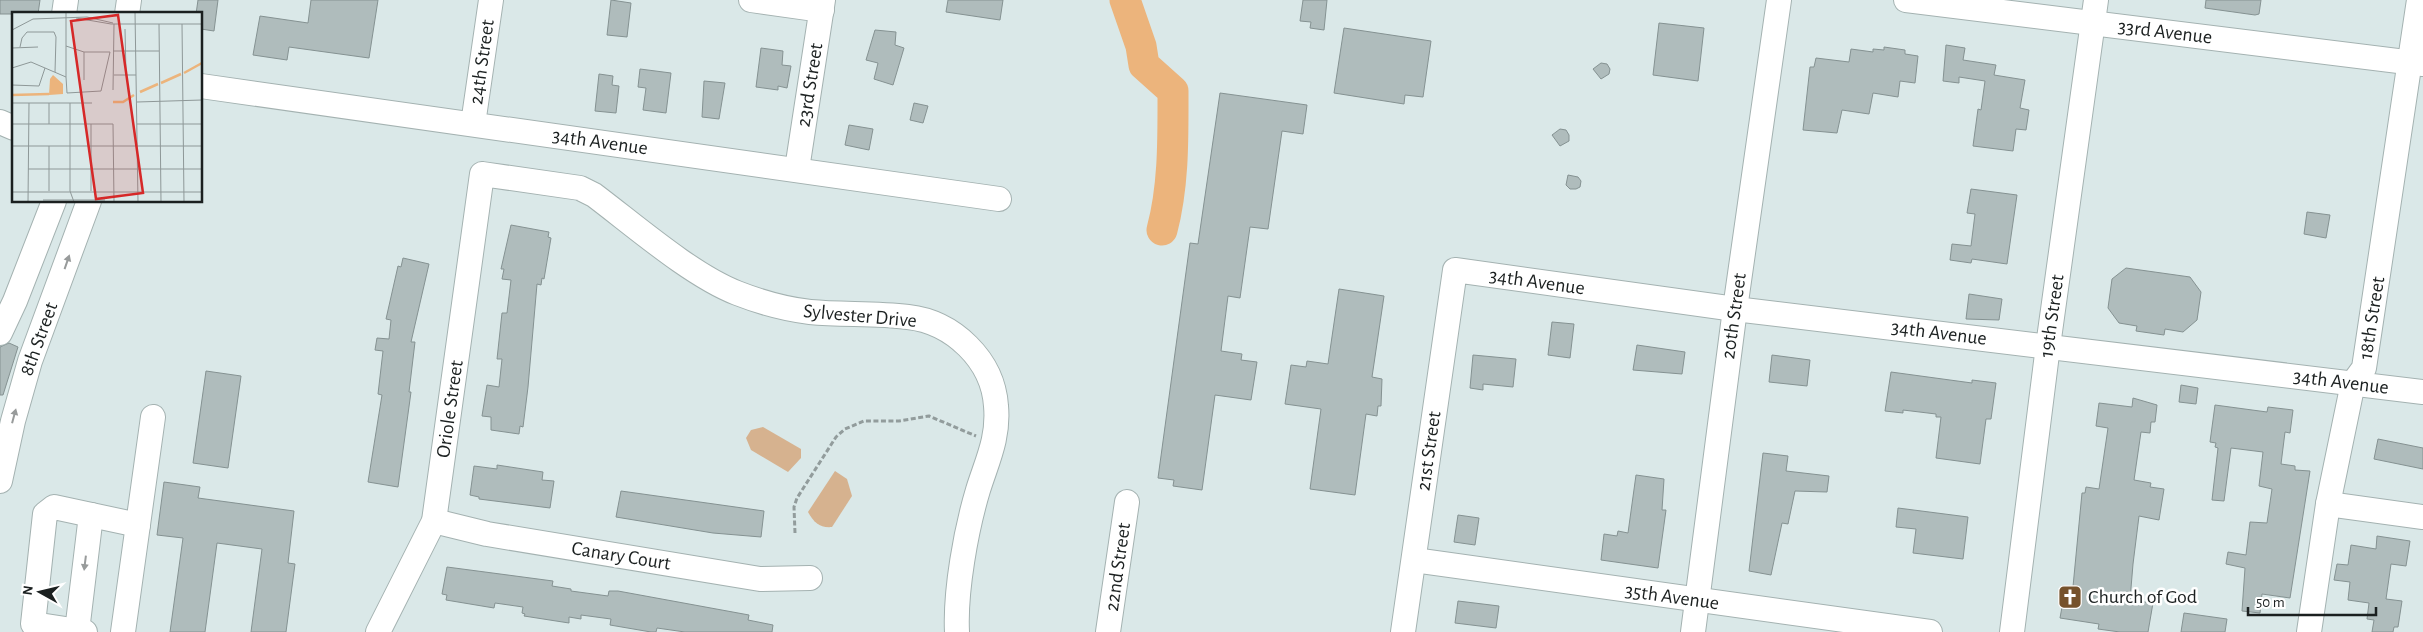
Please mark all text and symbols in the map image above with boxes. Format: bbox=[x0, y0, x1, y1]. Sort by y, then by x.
inset map bbox=[12, 12, 202, 202]
street label: 33rd Avenue bbox=[2117, 16, 2213, 48]
street label: 24th Street bbox=[466, 17, 498, 106]
street label: 23rd Street bbox=[794, 41, 827, 128]
street label: 34th Avenue bbox=[551, 125, 649, 159]
one-way arrow bbox=[64, 255, 71, 270]
street label: 34th Avenue bbox=[1488, 265, 1586, 299]
street label: 20th Street bbox=[1718, 271, 1750, 360]
street label: 19th Street bbox=[2036, 273, 2068, 359]
street label: 18th Street bbox=[2356, 275, 2389, 361]
street label: 8th Street bbox=[16, 299, 62, 378]
street label: Sylvester Drive bbox=[802, 301, 918, 331]
street label: 34th Avenue bbox=[1890, 317, 1988, 349]
street label: Oriole Street bbox=[433, 358, 467, 459]
street label: 34th Avenue bbox=[2292, 366, 2390, 398]
one-way arrow bbox=[11, 408, 19, 423]
street label: 21st Street bbox=[1414, 409, 1445, 492]
street label: 22nd Street bbox=[1102, 521, 1134, 613]
street label: Canary Court bbox=[570, 538, 673, 574]
one-way arrow bbox=[81, 556, 89, 572]
north arrow bbox=[15, 567, 65, 617]
street label: 35th Avenue bbox=[1624, 580, 1720, 614]
church icon: Church of God bbox=[2057, 584, 2083, 610]
scale bar bbox=[2248, 584, 2376, 616]
text: N bbox=[21, 585, 36, 596]
place label: Church of God bbox=[2088, 587, 2197, 607]
text: 50 m bbox=[2256, 595, 2285, 610]

